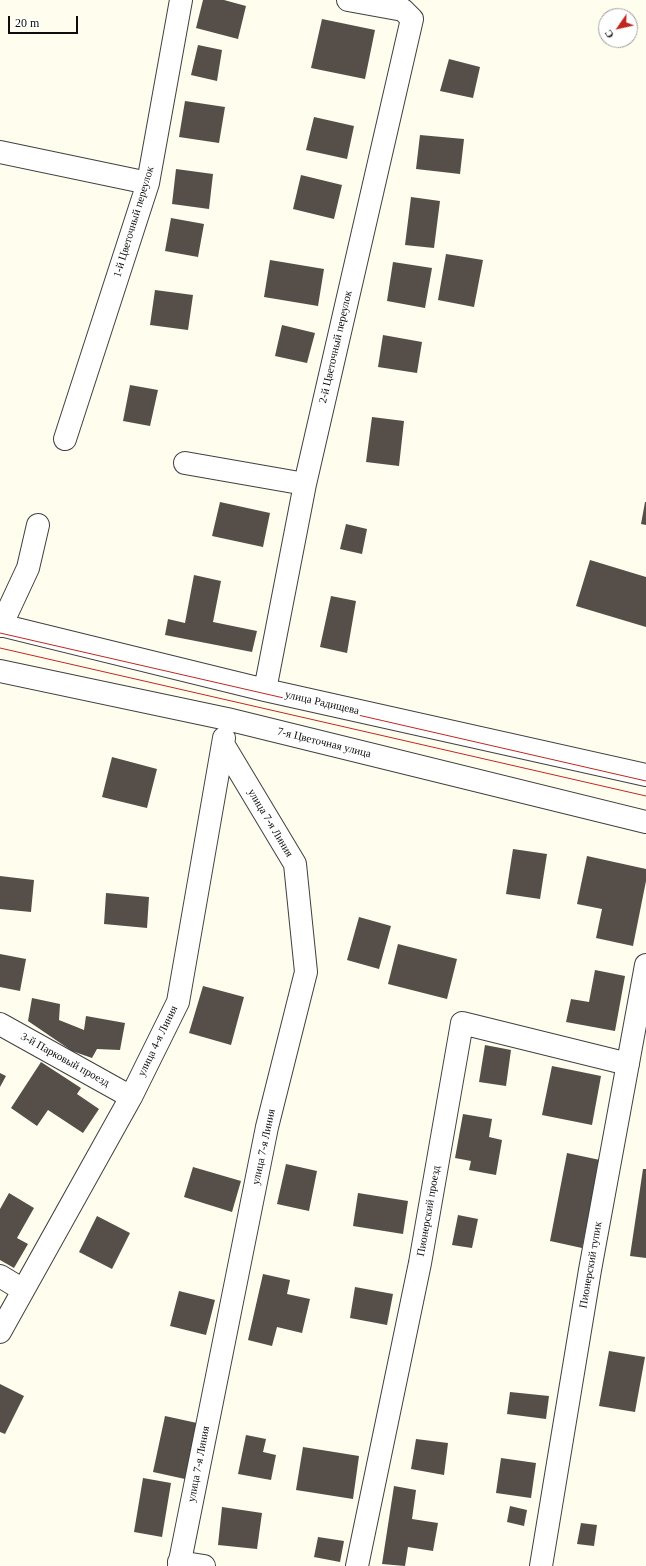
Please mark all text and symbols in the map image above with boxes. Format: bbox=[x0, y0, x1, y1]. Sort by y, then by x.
scale bar bbox=[10, 8, 80, 34]
north arrow bbox=[598, 8, 638, 48]
text: 20 m bbox=[15, 16, 39, 30]
text: С bbox=[602, 28, 616, 41]
street label: 1-й Цветочный переулок bbox=[111, 165, 157, 279]
street label: 2-й Цветочный переулок bbox=[317, 289, 355, 405]
street label: улица Радищева bbox=[284, 688, 360, 718]
street label: 7-я Цветочная улица bbox=[276, 725, 372, 761]
street label: улица 7-я Линия bbox=[244, 787, 296, 859]
street label: улица 4-я Линия bbox=[135, 1003, 181, 1079]
street label: 3-й Парковый проезд bbox=[18, 1030, 112, 1090]
street label: улица 7-я Линия bbox=[250, 1108, 278, 1186]
street label: Пионерский проезд bbox=[415, 1164, 443, 1258]
street label: Пионерский тупик bbox=[577, 1221, 605, 1309]
street label: улица 7-я Линия bbox=[185, 1425, 213, 1503]

